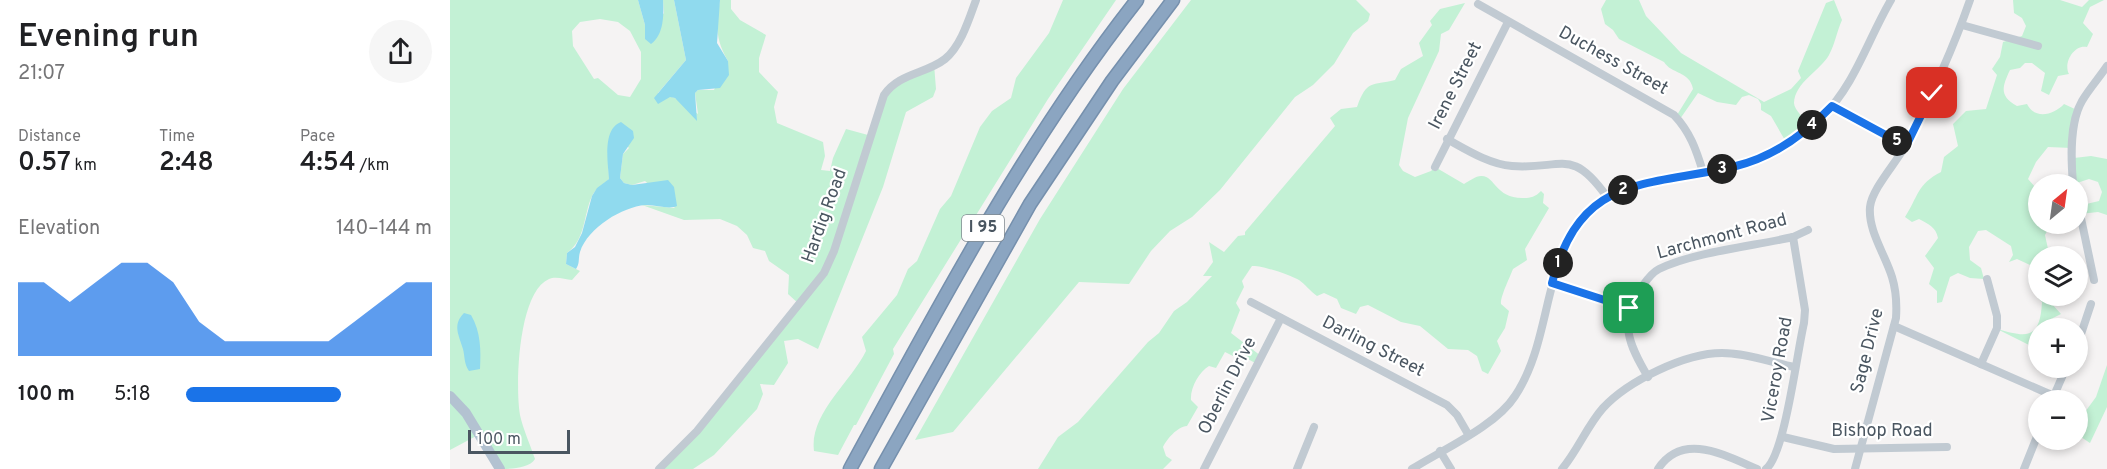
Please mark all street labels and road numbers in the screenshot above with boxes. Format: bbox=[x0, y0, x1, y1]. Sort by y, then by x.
street label: Duchess Street bbox=[1554, 21, 1672, 101]
street label: Irene Street bbox=[1424, 38, 1488, 134]
street label: Hardig Road bbox=[797, 166, 853, 266]
street label: Larchmont Road bbox=[1654, 209, 1790, 265]
road number: I 95 bbox=[962, 215, 1004, 241]
street label: Sage Drive bbox=[1846, 306, 1890, 396]
street label: Darling Street bbox=[1318, 311, 1428, 383]
street label: Viceroy Road bbox=[1757, 315, 1799, 425]
street label: Oberlin Drive bbox=[1194, 333, 1262, 439]
street label: Bishop Road bbox=[1831, 420, 1933, 443]

